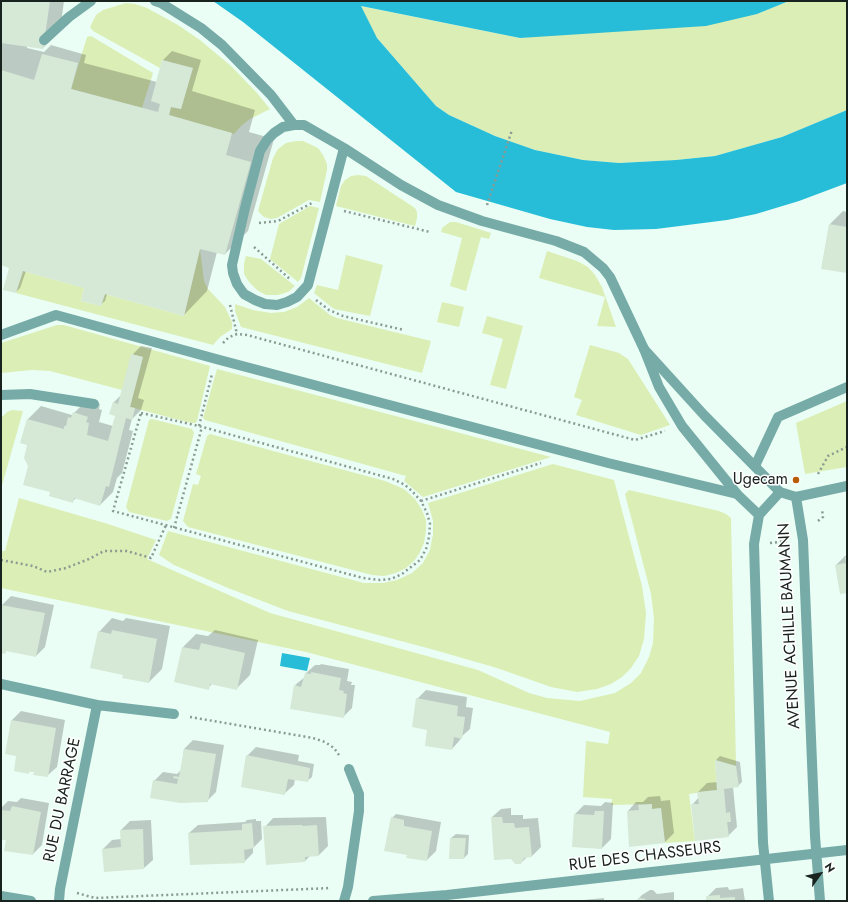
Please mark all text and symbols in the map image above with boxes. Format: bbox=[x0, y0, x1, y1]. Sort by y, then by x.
place label: Ugecam bbox=[733, 470, 788, 490]
marker: Ugecam bbox=[791, 475, 801, 485]
street label: AVENUE ACHILLE BAUMANN bbox=[775, 522, 805, 730]
street label: RUE DU BARRAGE bbox=[40, 736, 86, 864]
street label: RUE DES CHASSEURS bbox=[568, 838, 722, 876]
north arrow bbox=[800, 854, 840, 894]
text: N bbox=[821, 859, 839, 875]

